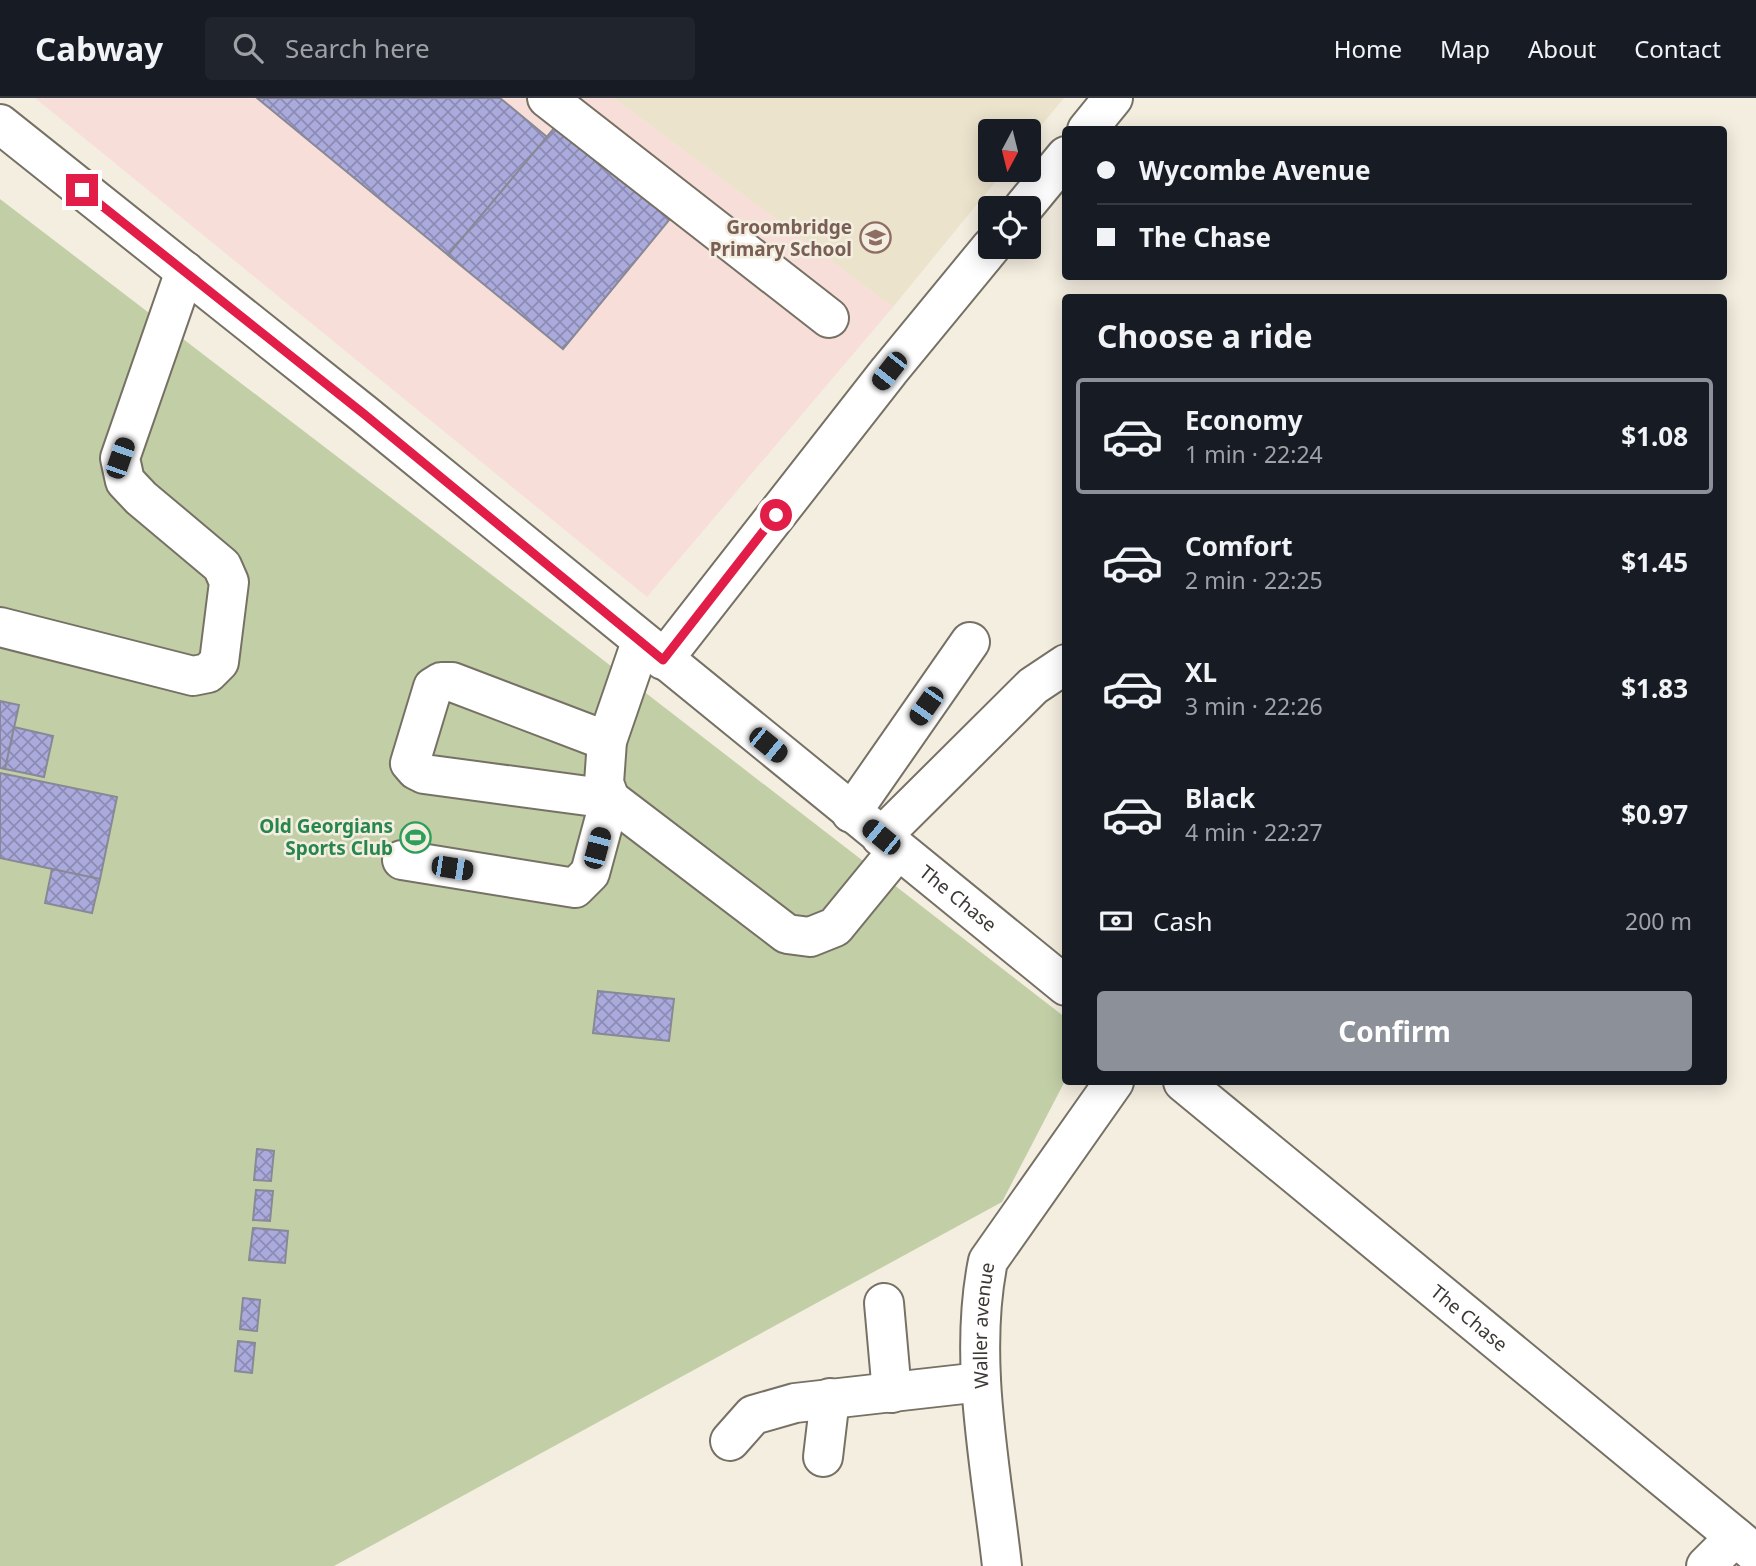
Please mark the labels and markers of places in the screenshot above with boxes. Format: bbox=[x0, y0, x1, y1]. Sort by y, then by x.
place label: Groombridge Primary School bbox=[710, 214, 852, 262]
school or university icon: Groombridge Primary School bbox=[858, 221, 892, 255]
place label: Old Georgians Sports Club bbox=[259, 813, 393, 861]
sports icon: Old Georgians Sports Club bbox=[399, 820, 433, 854]

